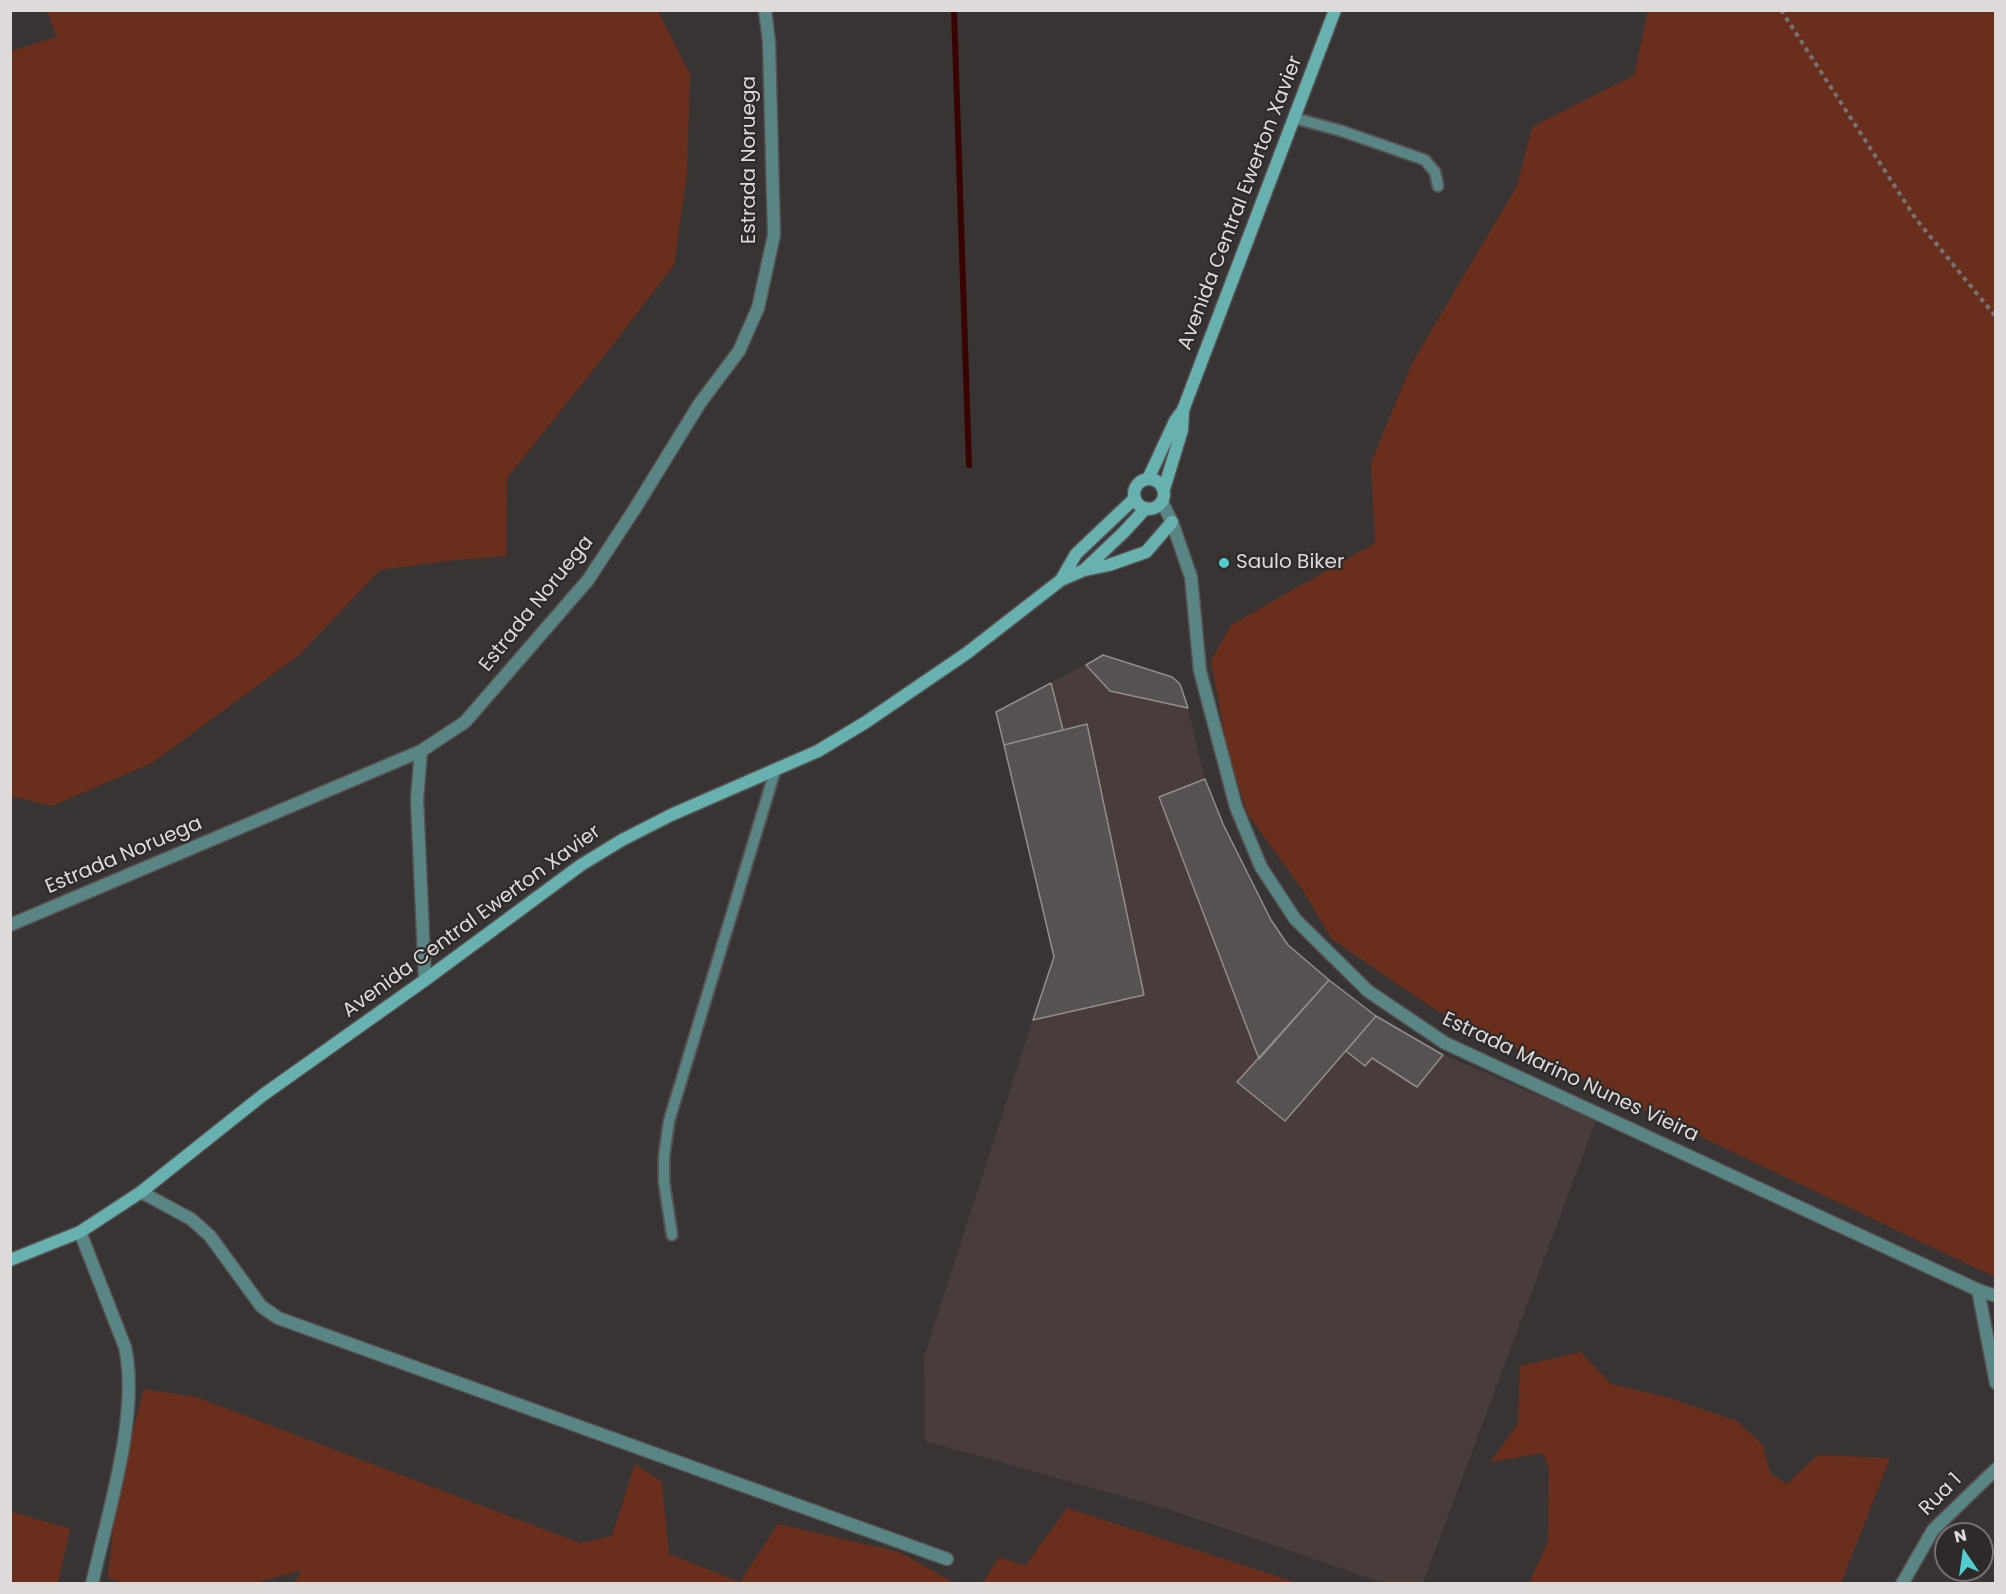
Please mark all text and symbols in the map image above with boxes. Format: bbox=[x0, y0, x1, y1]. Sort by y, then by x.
street label: Avenida Central Ewerton Xavier bbox=[1174, 53, 1308, 353]
street label: Estrada Noruega bbox=[738, 76, 762, 244]
street label: Estrada Noruega bbox=[475, 531, 599, 677]
place label: Saulo Biker bbox=[1236, 551, 1344, 575]
marker: Saulo Biker bbox=[1217, 556, 1231, 570]
street label: Estrada Noruega bbox=[42, 812, 206, 900]
street label: Avenida Central Ewerton Xavier bbox=[338, 820, 606, 1024]
street label: Estrada Marino Nunes Vieira bbox=[1438, 1008, 1702, 1148]
street label: Rua 1 bbox=[1915, 1469, 1967, 1521]
north arrow bbox=[1934, 1522, 1994, 1582]
text: N bbox=[1952, 1523, 1969, 1548]

